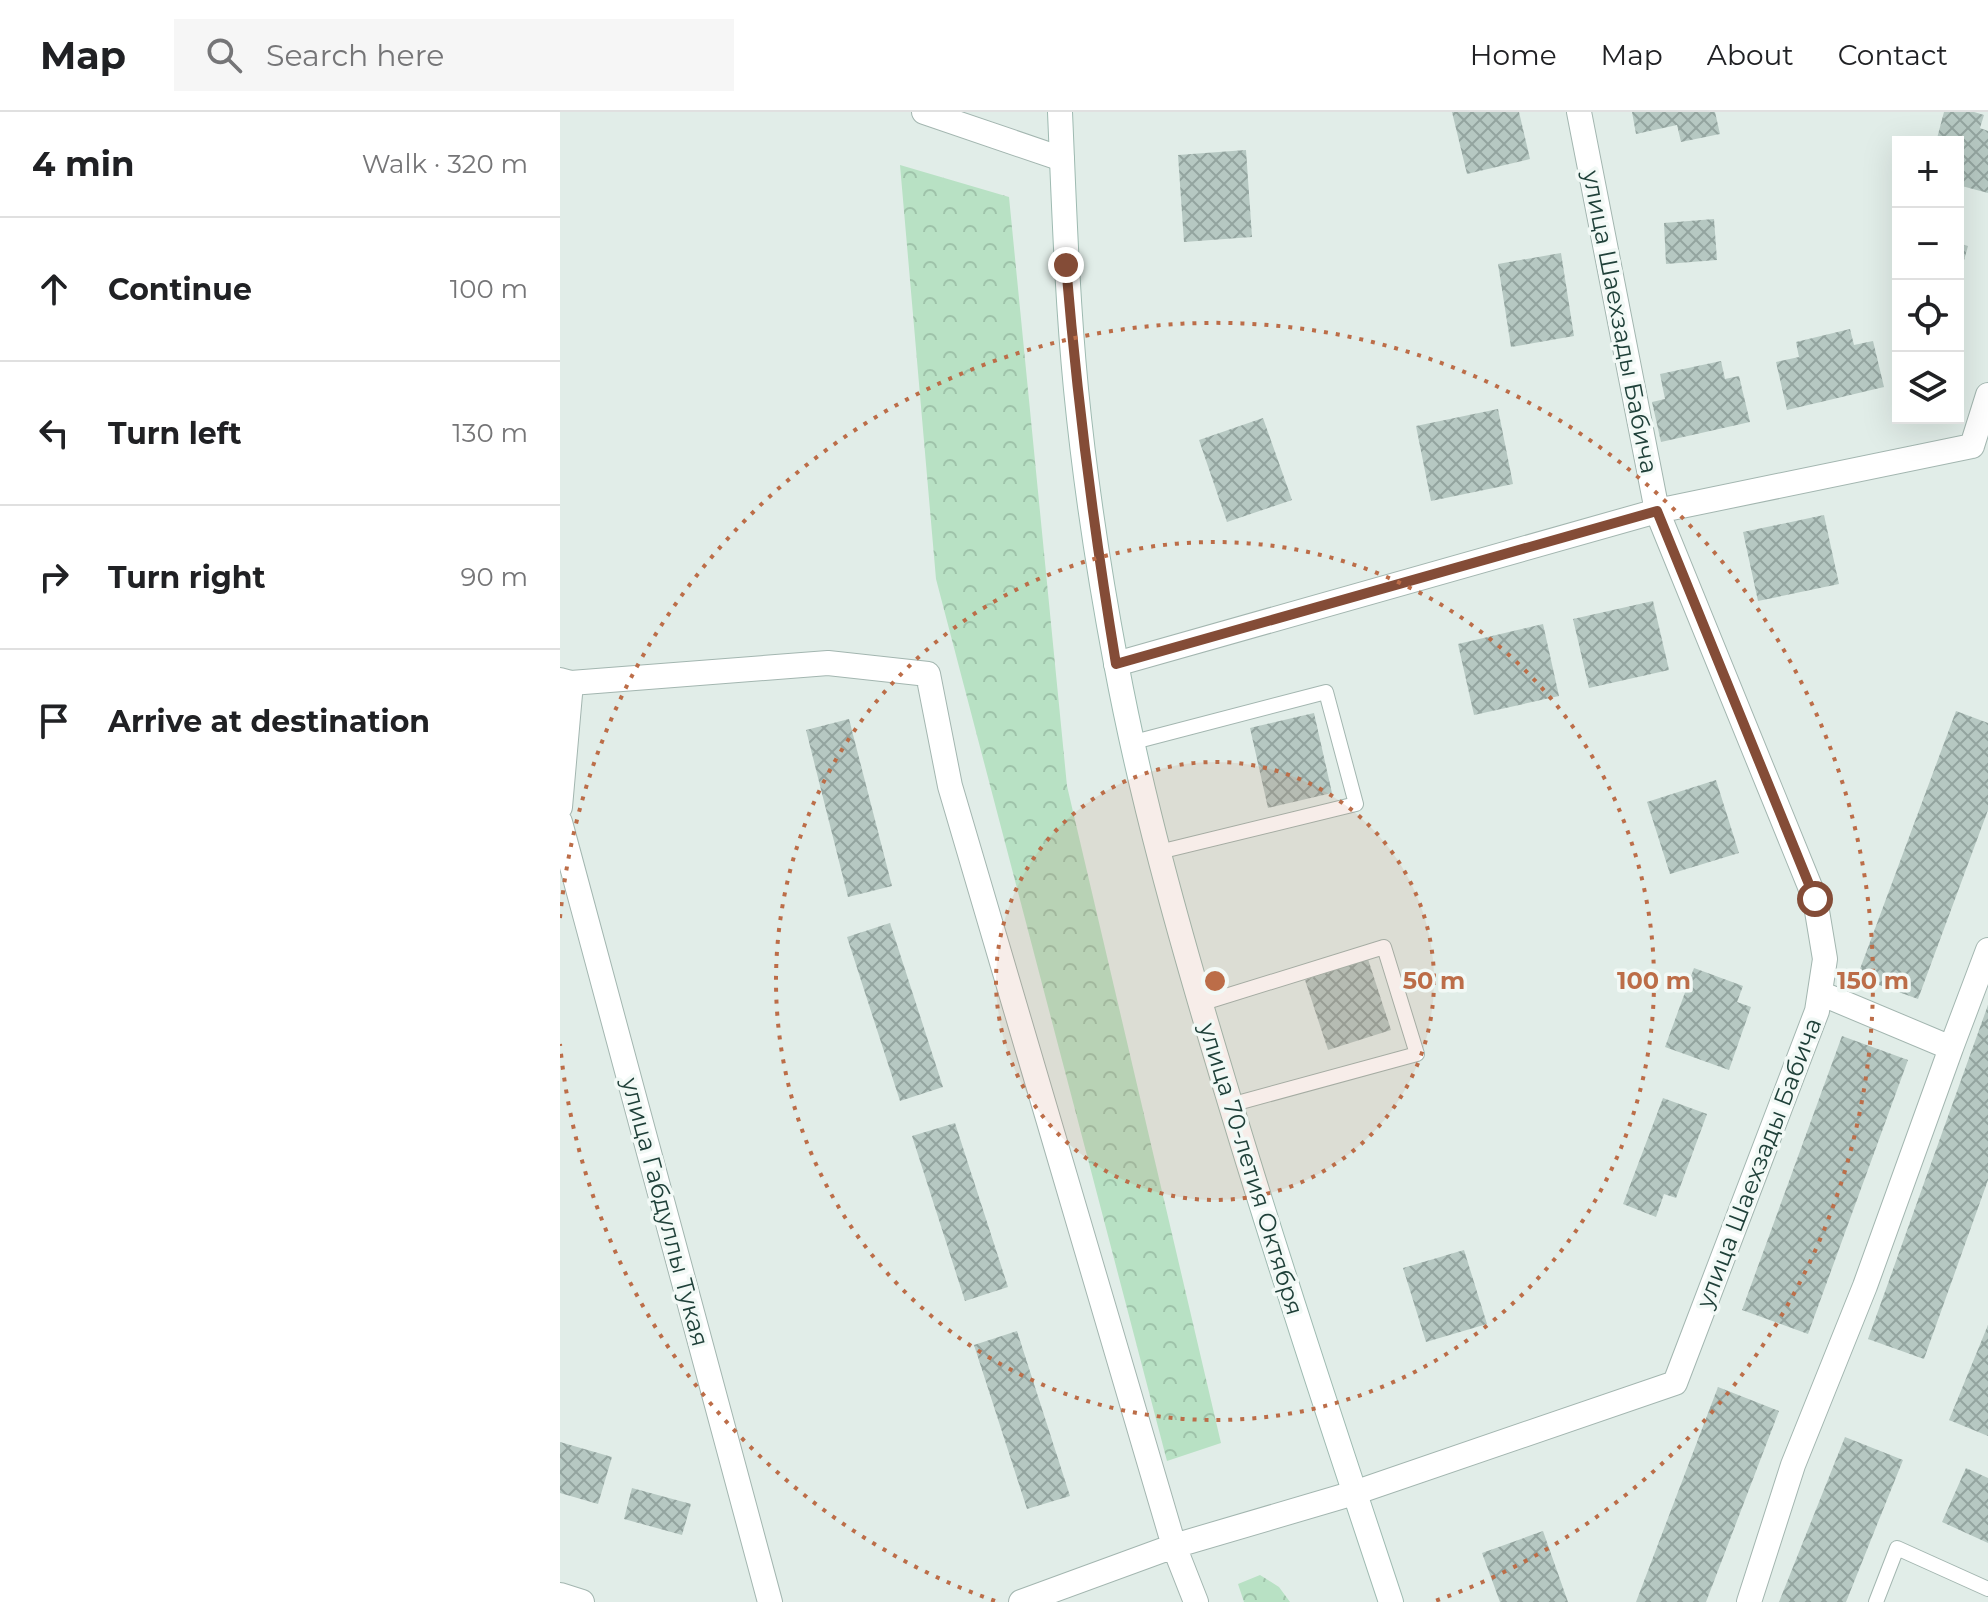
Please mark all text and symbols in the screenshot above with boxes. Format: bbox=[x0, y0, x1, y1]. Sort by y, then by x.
search box bbox=[174, 19, 734, 91]
text: Map bbox=[40, 32, 126, 79]
icon: search bbox=[202, 33, 246, 77]
text: Search here bbox=[266, 37, 444, 74]
text: Home bbox=[1470, 38, 1557, 72]
text: Map bbox=[1601, 38, 1663, 72]
text: About bbox=[1707, 38, 1794, 72]
text: Contact bbox=[1838, 38, 1948, 72]
map controls bbox=[1892, 136, 1964, 424]
button: + bbox=[1892, 136, 1964, 208]
text: 4 min bbox=[32, 143, 134, 185]
text: Walk · 320 m bbox=[362, 148, 528, 180]
street label: улица Шаехзады Бабича bbox=[1577, 167, 1664, 476]
button: − bbox=[1892, 208, 1964, 280]
route end bbox=[1048, 247, 1084, 283]
icon: ahead bbox=[32, 267, 76, 311]
text: Continue bbox=[108, 271, 252, 308]
text: 100 m bbox=[450, 273, 528, 305]
button: locate bbox=[1892, 280, 1964, 352]
button: layers bbox=[1892, 352, 1964, 424]
icon: left bbox=[32, 411, 76, 455]
text: Turn left bbox=[108, 415, 241, 452]
text: 130 m bbox=[452, 417, 528, 449]
icon: right bbox=[32, 555, 76, 599]
text: Turn right bbox=[108, 559, 265, 596]
text: 90 m bbox=[461, 561, 528, 593]
icon: arrive bbox=[32, 699, 76, 743]
text: Arrive at destination bbox=[108, 703, 430, 740]
route start bbox=[1797, 881, 1833, 917]
text: 50 m bbox=[1403, 966, 1465, 995]
text: 100 m bbox=[1617, 966, 1691, 995]
text: 150 m bbox=[1837, 966, 1909, 995]
centre of rings bbox=[1201, 967, 1229, 995]
street label: улица Шаехзады Бабича bbox=[1689, 1014, 1827, 1313]
street label: улица 70-летия Октября bbox=[1193, 1018, 1310, 1319]
street label: улица Габдуллы Тукая bbox=[615, 1073, 715, 1349]

